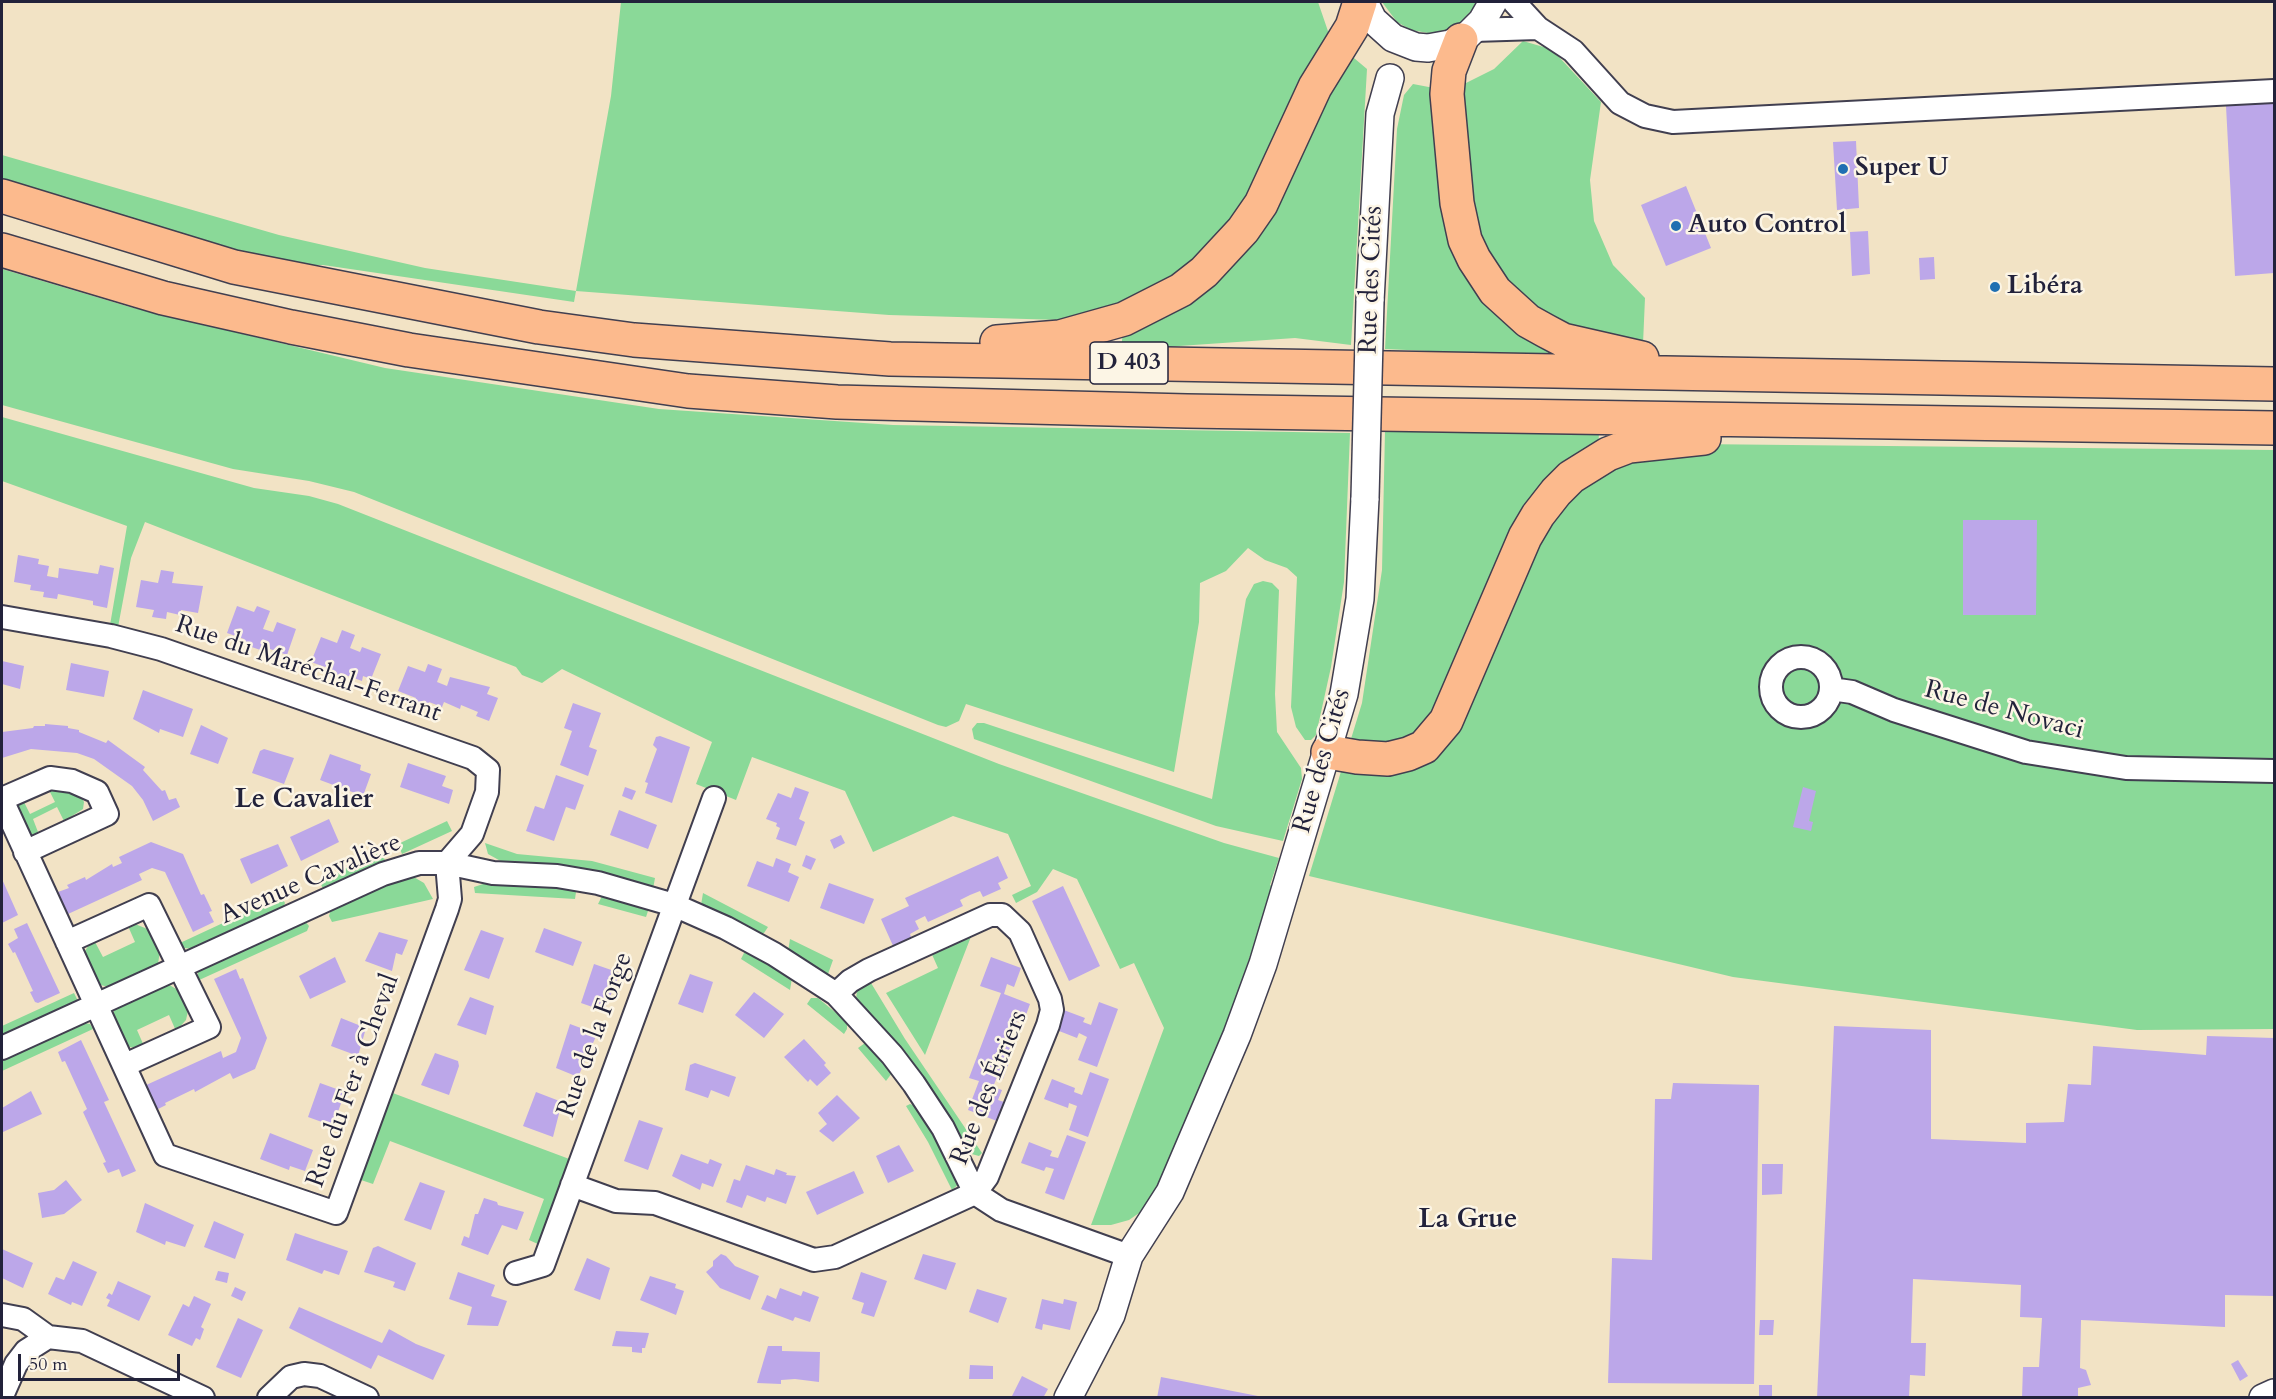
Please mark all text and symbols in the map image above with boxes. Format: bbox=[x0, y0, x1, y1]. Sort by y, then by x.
place label: Super U bbox=[1855, 153, 1949, 185]
marker: Super U bbox=[1836, 162, 1850, 176]
street label: Rue des Cités bbox=[1354, 205, 1390, 355]
place label: Auto Control bbox=[1688, 210, 1846, 242]
marker: Auto Control bbox=[1669, 219, 1683, 233]
place label: Libéra bbox=[2007, 271, 2083, 303]
marker: Libéra bbox=[1988, 280, 2002, 294]
road number: D 403 bbox=[1090, 342, 1168, 384]
street label: Rue du Maréchal-Ferrant bbox=[171, 610, 445, 730]
street label: Rue de Novaci bbox=[1921, 675, 2087, 747]
street label: Rue des Cités bbox=[1288, 685, 1358, 837]
district label: Le Cavalier bbox=[235, 785, 373, 817]
street label: Avenue Cavalière bbox=[216, 828, 406, 932]
street label: Rue de la Forge bbox=[552, 948, 640, 1122]
street label: Rue du Fer à Cheval bbox=[301, 970, 407, 1192]
street label: Rue des Étriers bbox=[945, 1006, 1035, 1170]
district label: La Grue bbox=[1419, 1205, 1517, 1237]
scale bar bbox=[21, 1342, 183, 1380]
text: 50 m bbox=[29, 1352, 68, 1377]

